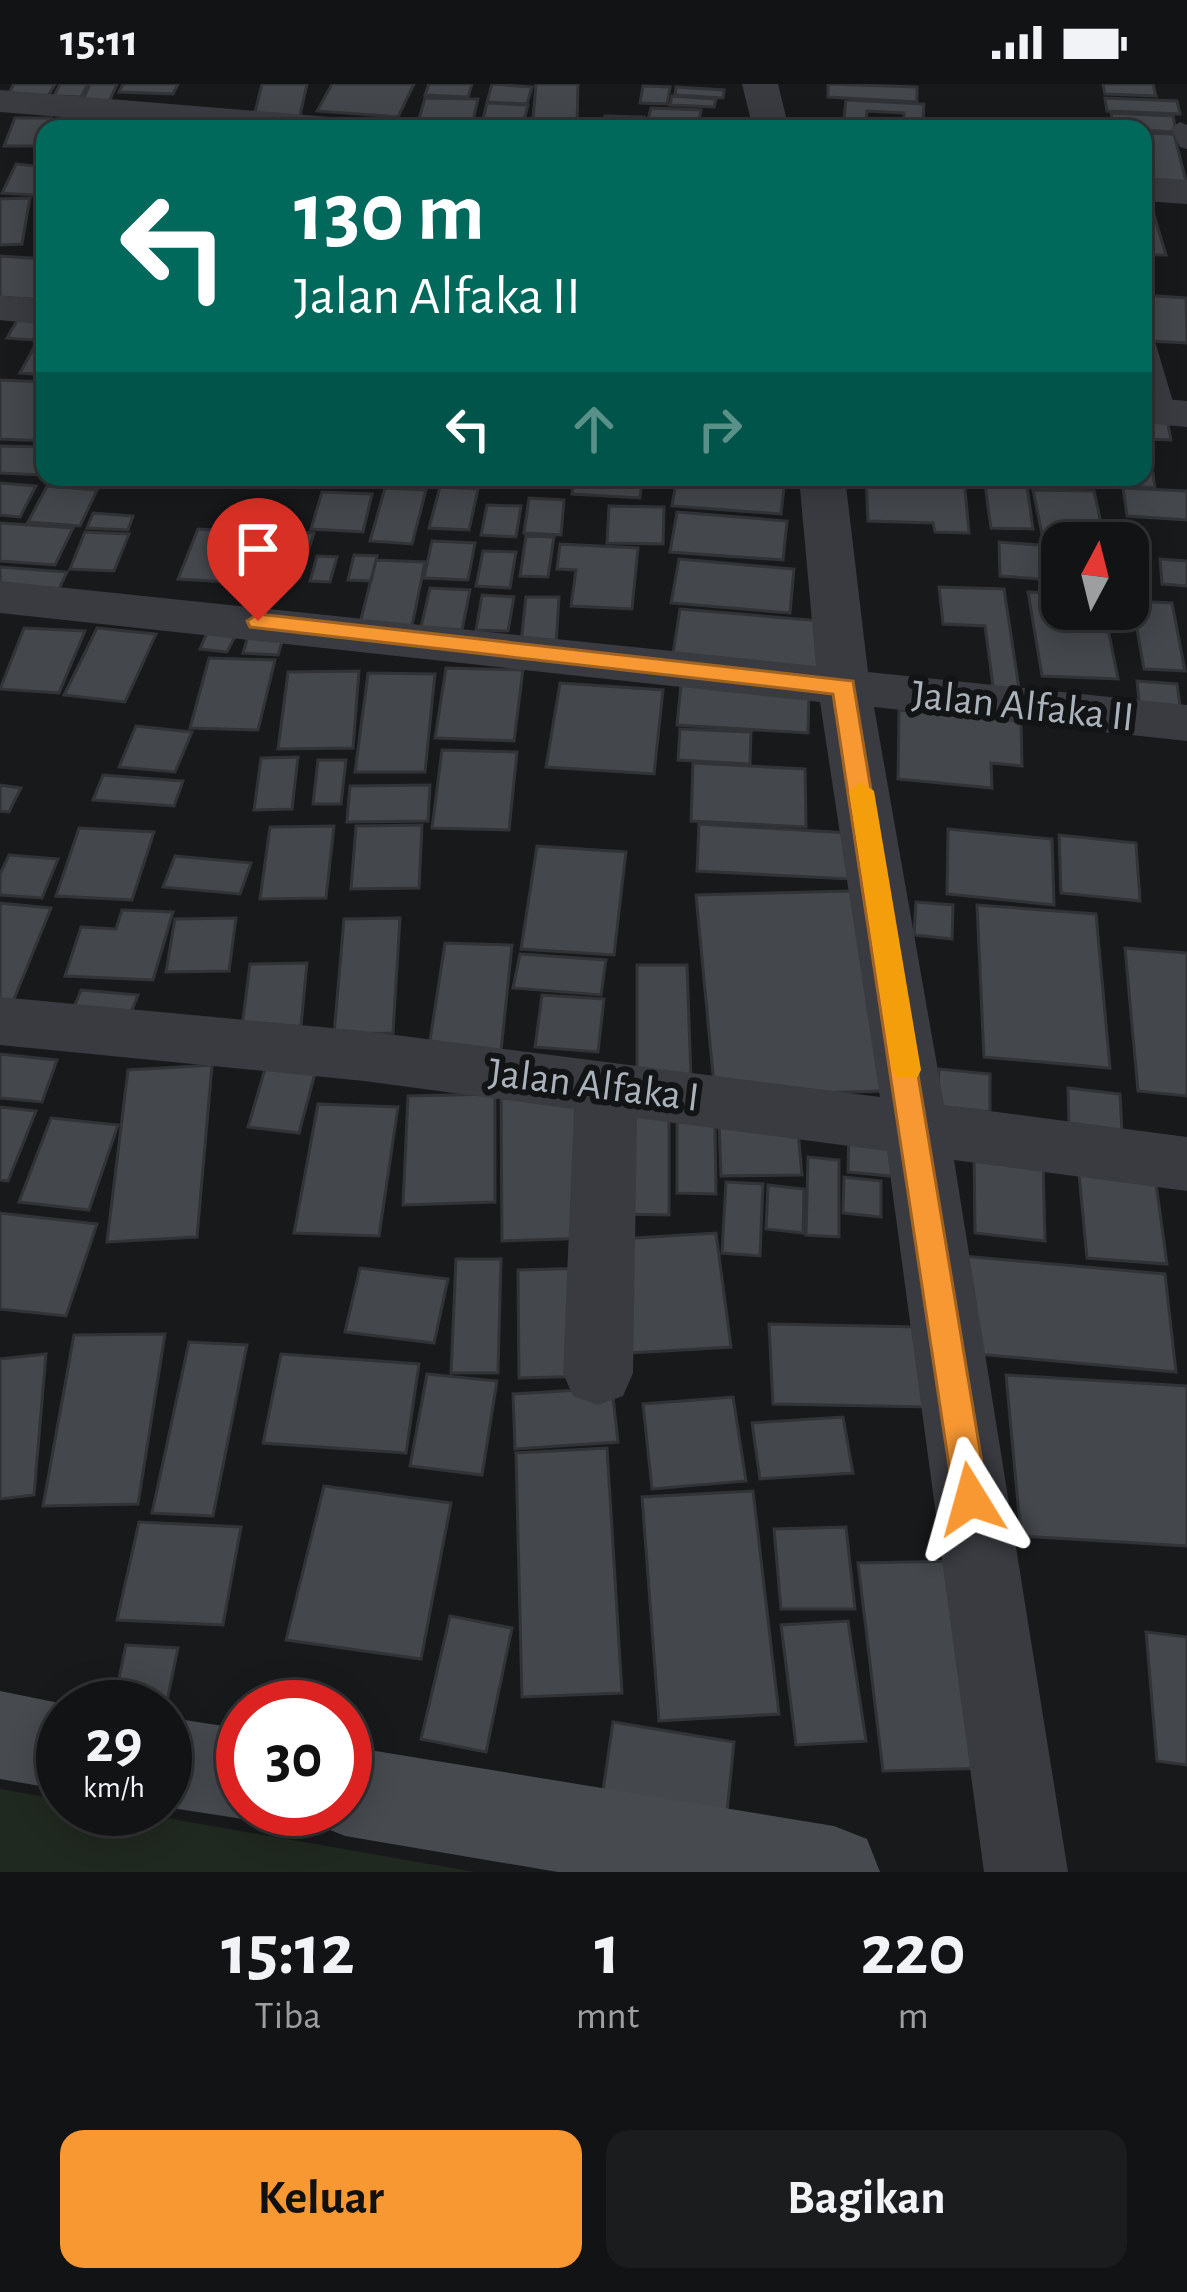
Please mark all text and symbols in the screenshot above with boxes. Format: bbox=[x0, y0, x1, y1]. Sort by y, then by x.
text: 15:11 bbox=[60, 19, 138, 64]
icon: left bbox=[96, 168, 252, 324]
text: 130 m bbox=[294, 172, 485, 256]
text: Jalan Alfaka II bbox=[294, 270, 581, 324]
icon: left bbox=[435, 396, 501, 462]
icon: ahead bbox=[561, 396, 627, 462]
icon: right bbox=[687, 396, 753, 462]
pin bbox=[207, 498, 309, 621]
icon: arrive bbox=[225, 516, 291, 582]
north arrow bbox=[1041, 522, 1149, 630]
map controls bbox=[1041, 522, 1149, 630]
street label: Jalan Alfaka II bbox=[910, 673, 1136, 739]
street label: Jalan Alfaka I bbox=[486, 1051, 702, 1119]
position arrow bbox=[908, 1436, 1034, 1562]
speed limit sign: 30 bbox=[216, 1680, 372, 1836]
text: 29 bbox=[85, 1713, 143, 1773]
text: km/h bbox=[83, 1773, 145, 1803]
text: 15:12 bbox=[221, 1915, 355, 1987]
text: 1 bbox=[595, 1915, 620, 1987]
text: 220 bbox=[860, 1915, 966, 1987]
text: Tiba bbox=[255, 1997, 321, 2036]
text: mnt bbox=[576, 1997, 639, 2036]
text: m bbox=[897, 1997, 929, 2036]
button: Keluar bbox=[60, 2130, 582, 2268]
button: Bagikan bbox=[606, 2130, 1127, 2268]

